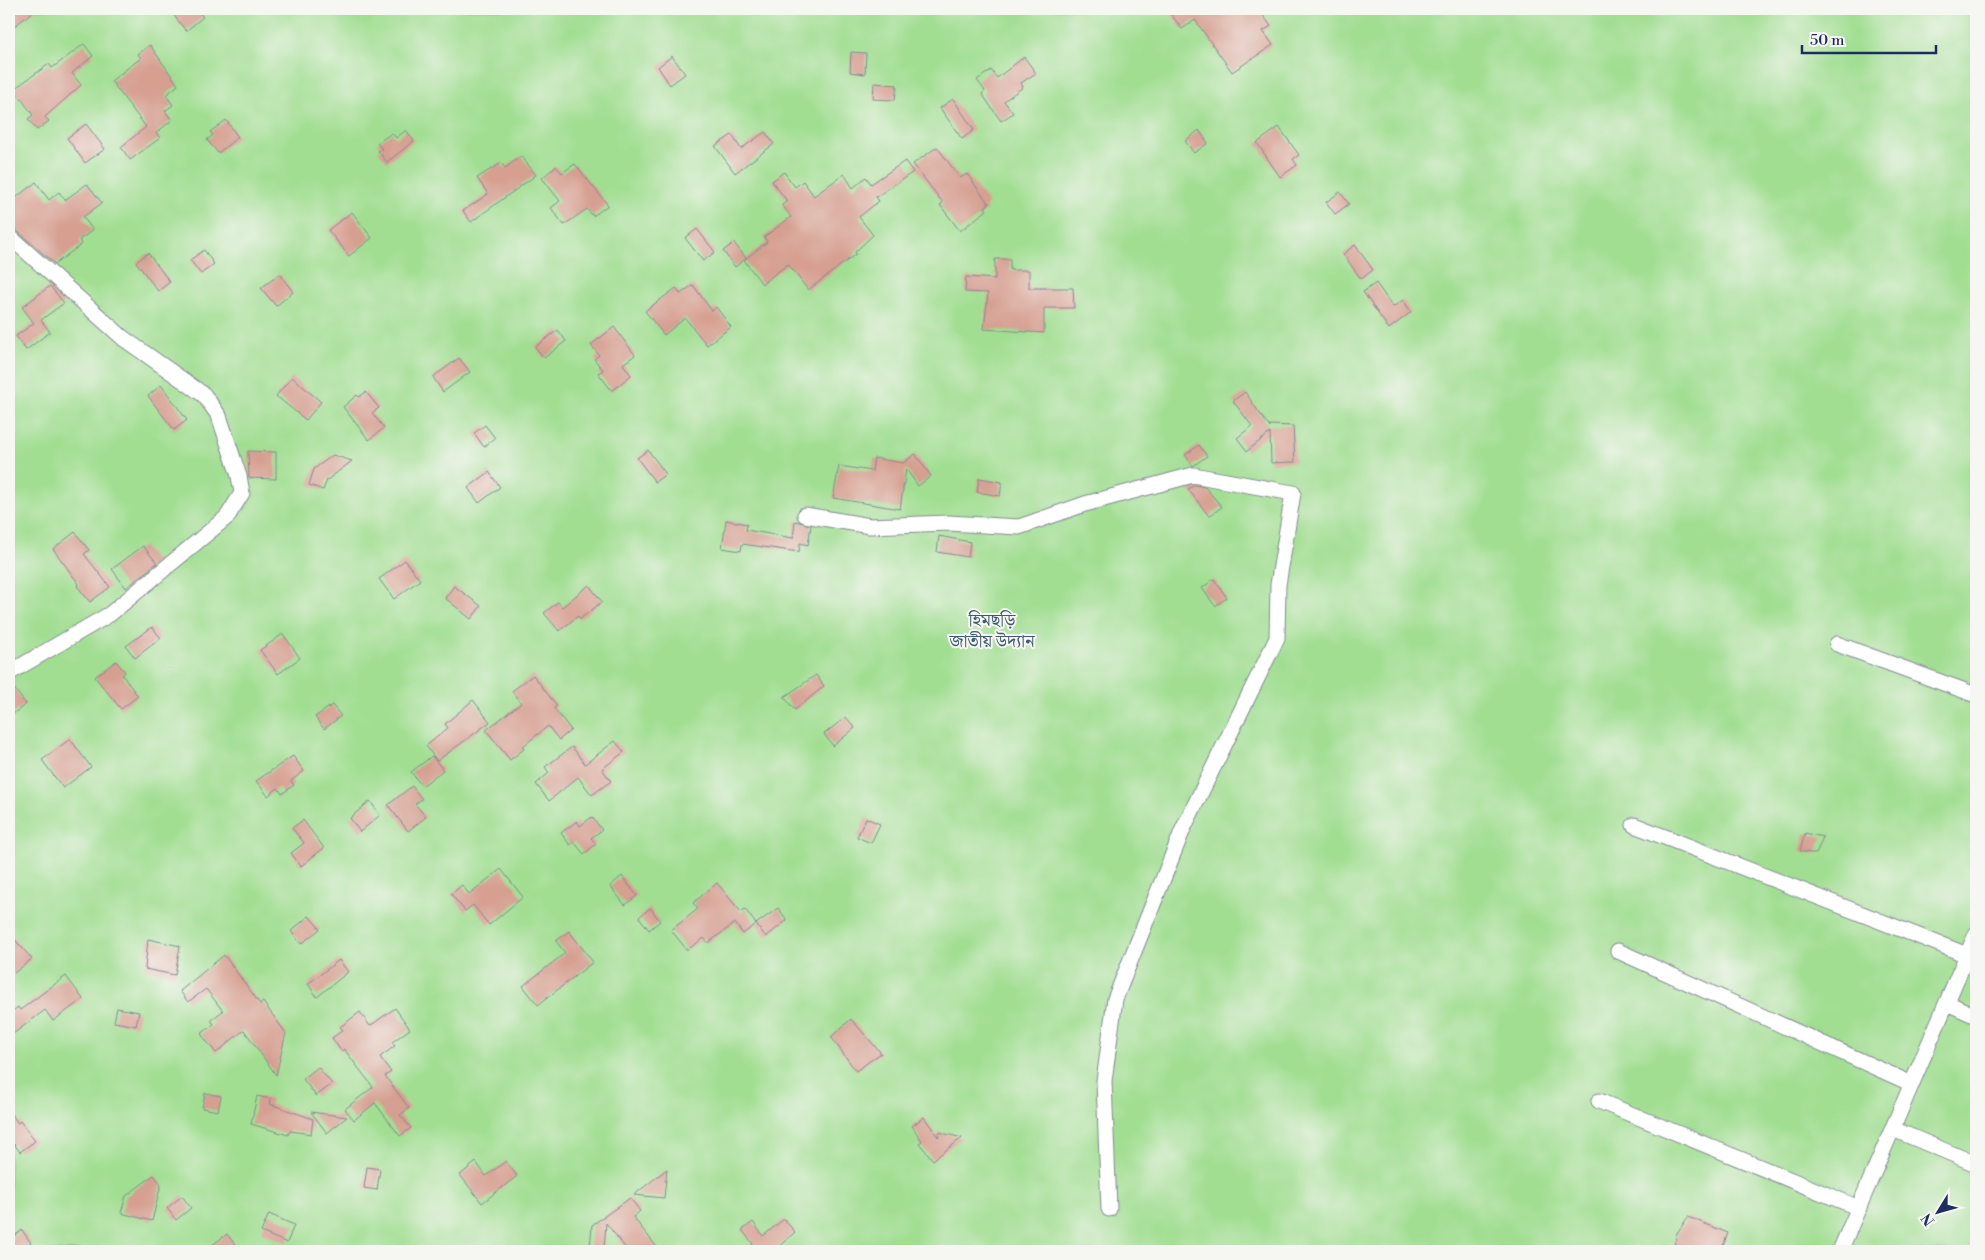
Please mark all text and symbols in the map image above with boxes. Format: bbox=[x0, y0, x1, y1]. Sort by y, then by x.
scale bar bbox=[1802, 22, 1936, 54]
text: 50 m bbox=[1810, 31, 1844, 50]
park label: হিমছড়ি জাতীয় উদ্যান bbox=[948, 609, 1035, 653]
north arrow bbox=[1912, 1188, 1962, 1238]
text: N bbox=[1918, 1209, 1939, 1229]

